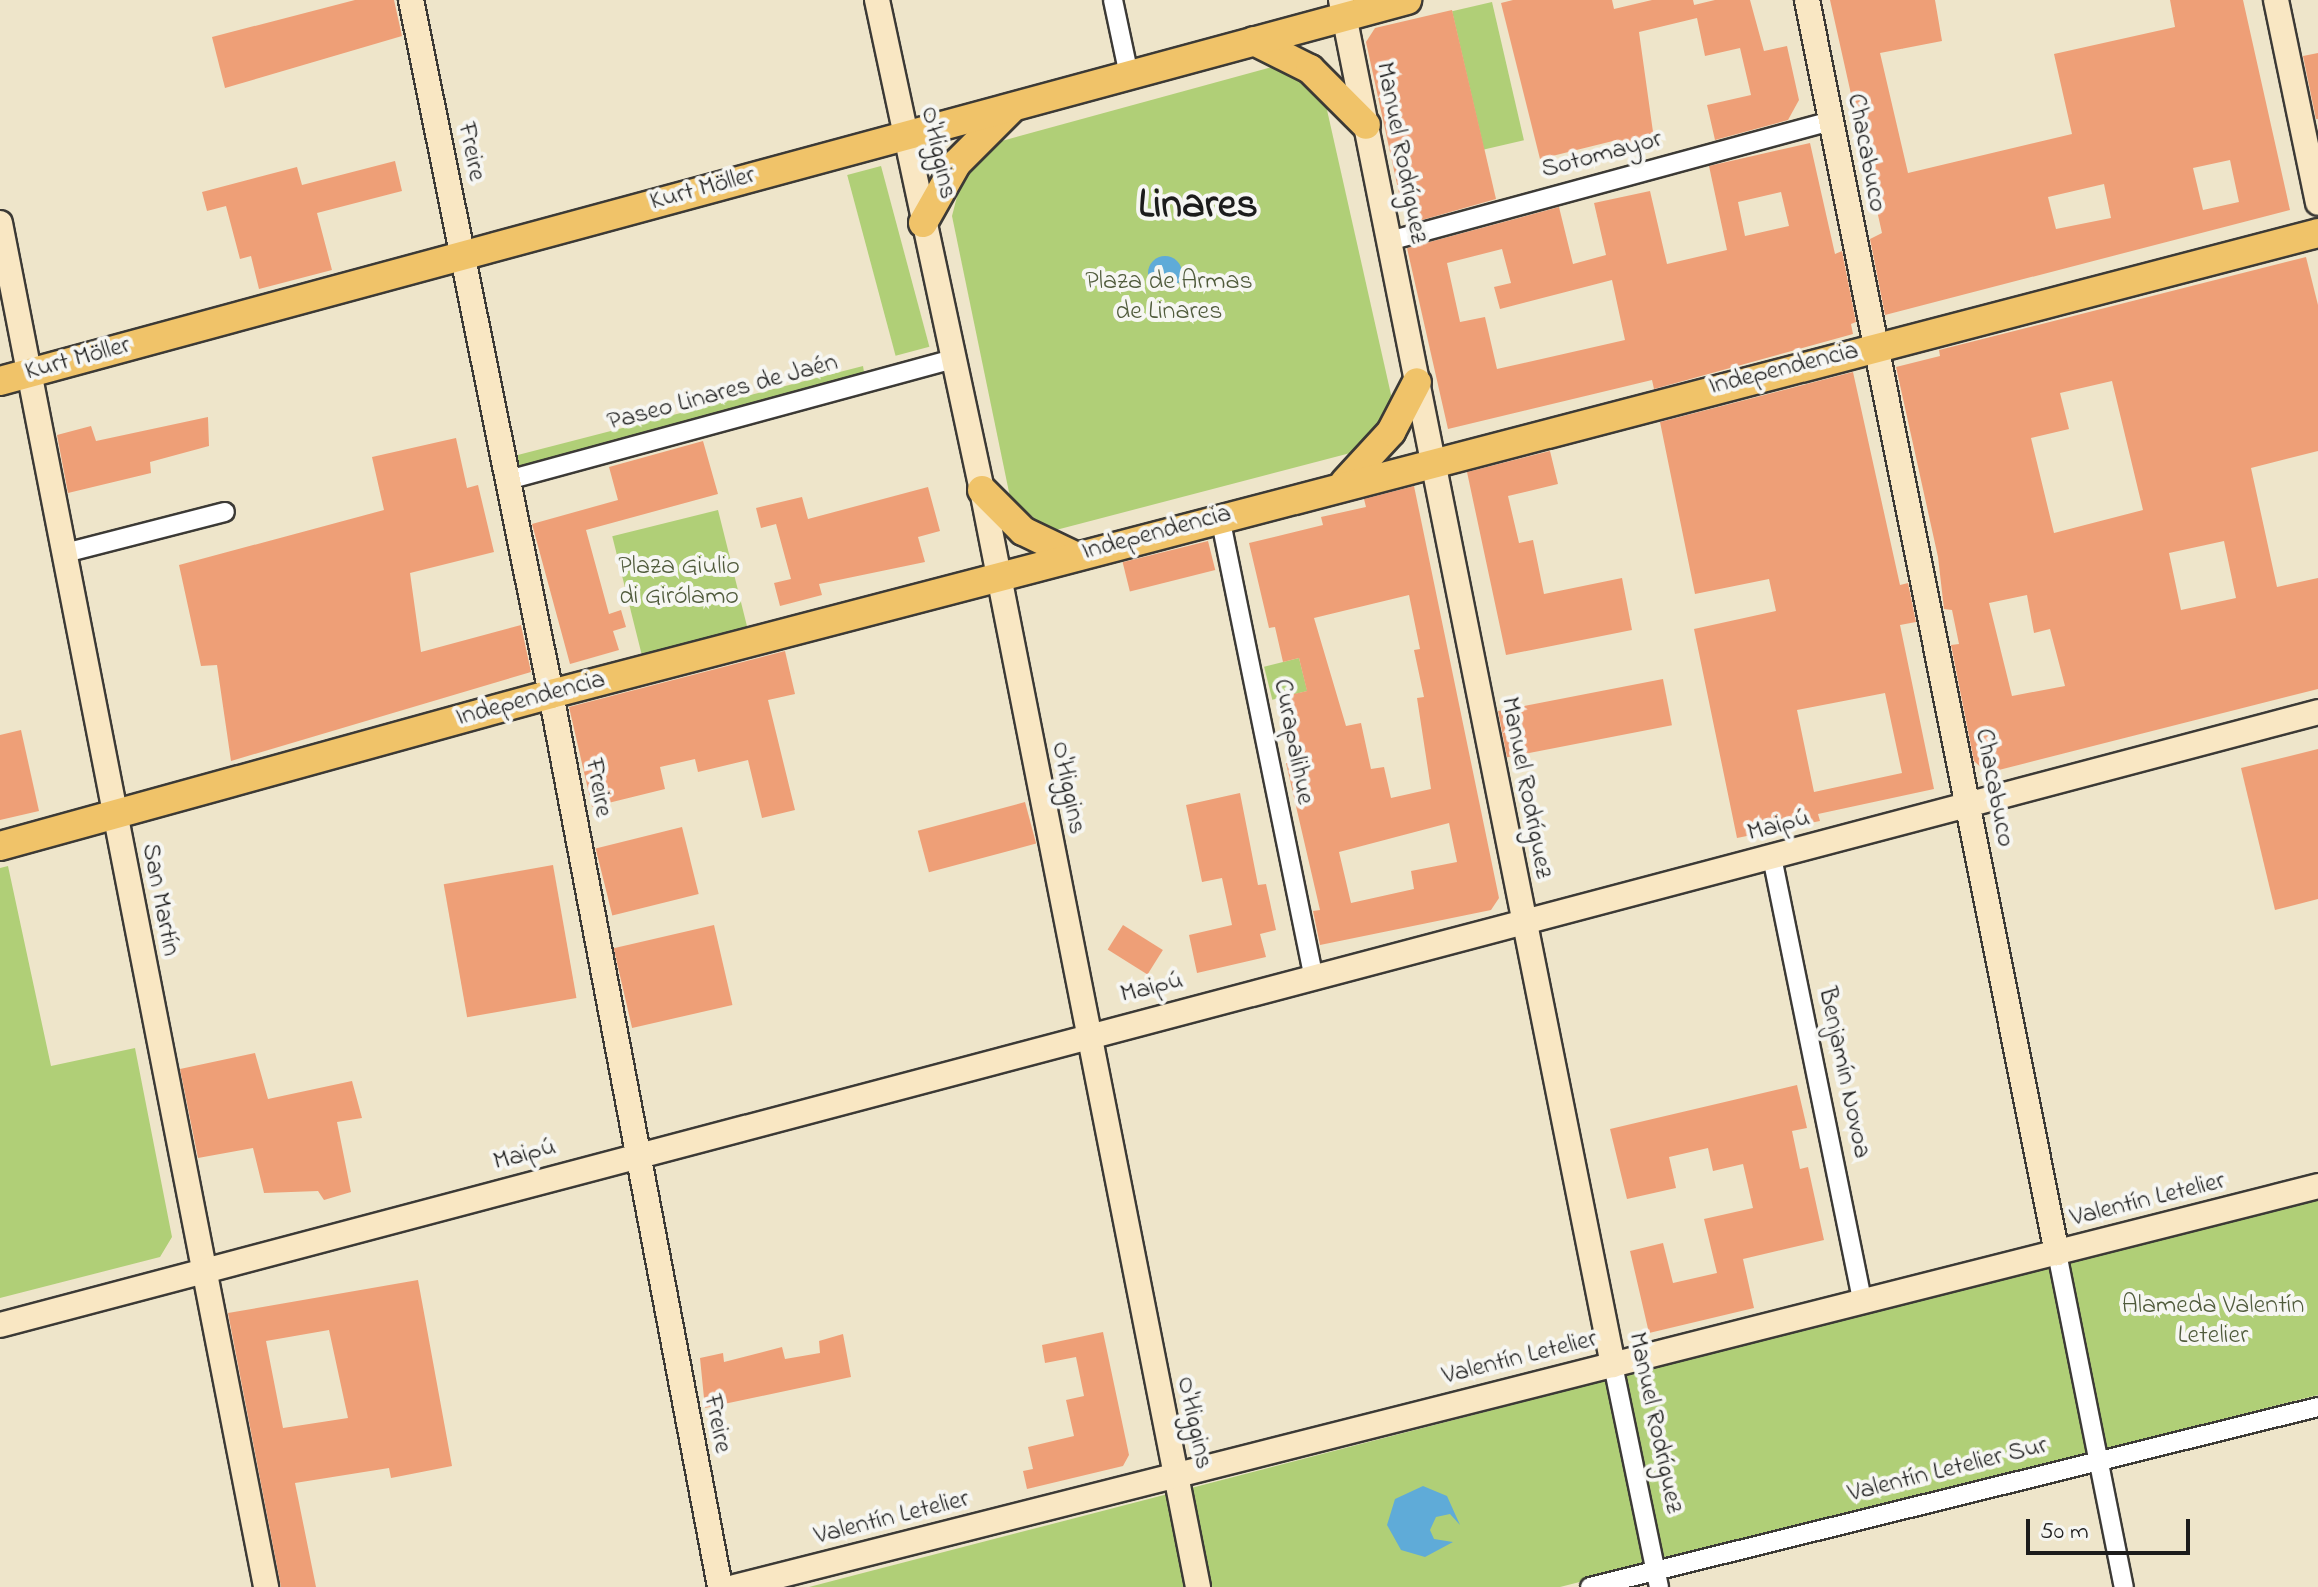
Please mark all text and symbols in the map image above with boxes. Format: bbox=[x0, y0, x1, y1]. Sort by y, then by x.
street label: Manuel Rodríguez bbox=[1367, 60, 1433, 246]
street label: Chacabuco bbox=[1838, 91, 1892, 215]
street label: O'Higgins bbox=[912, 104, 962, 202]
street label: Freire bbox=[449, 120, 491, 184]
street label: Sotomayor bbox=[1538, 125, 1666, 187]
street label: Kurt Möller bbox=[647, 161, 759, 219]
district label: Linares bbox=[1138, 181, 1258, 231]
park label: Plaza de Armas de Linares bbox=[1085, 267, 1253, 328]
street label: Kurt Möller bbox=[22, 331, 134, 389]
street label: Independencia bbox=[1706, 336, 1862, 404]
street label: Paseo Linares de Jaén bbox=[605, 348, 841, 440]
street label: Independencia bbox=[1079, 499, 1235, 569]
park label: Plaza Giulio di Girólamo bbox=[618, 552, 740, 614]
street label: Independencia bbox=[453, 665, 609, 735]
street label: Curapalihue bbox=[1265, 677, 1319, 807]
street label: Manuel Rodríguez bbox=[1492, 695, 1558, 881]
street label: Chacabuco bbox=[1966, 726, 2020, 850]
street label: O'Higgins bbox=[1043, 739, 1091, 837]
street label: Freire bbox=[577, 756, 617, 820]
street label: Maipú bbox=[1744, 804, 1814, 850]
street label: San Martín bbox=[133, 841, 185, 959]
street label: Maipú bbox=[1117, 966, 1187, 1012]
street label: Benjamín Novoa bbox=[1810, 985, 1876, 1161]
street label: Maipú bbox=[490, 1133, 560, 1179]
street label: Valentín Letelier bbox=[2067, 1167, 2229, 1235]
park label: Alameda Valentín Letelier bbox=[2122, 1291, 2304, 1352]
street label: Valentín Letelier bbox=[1439, 1325, 1601, 1393]
street label: Manuel Rodríguez bbox=[1620, 1330, 1688, 1516]
street label: O'Higgins bbox=[1168, 1374, 1218, 1472]
street label: Freire bbox=[695, 1392, 737, 1456]
street label: Valentín Letelier Sur bbox=[1845, 1431, 2051, 1511]
street label: Valentín Letelier bbox=[811, 1485, 973, 1553]
scale bar bbox=[2030, 1503, 2194, 1553]
text: 50 m bbox=[2040, 1515, 2089, 1550]

